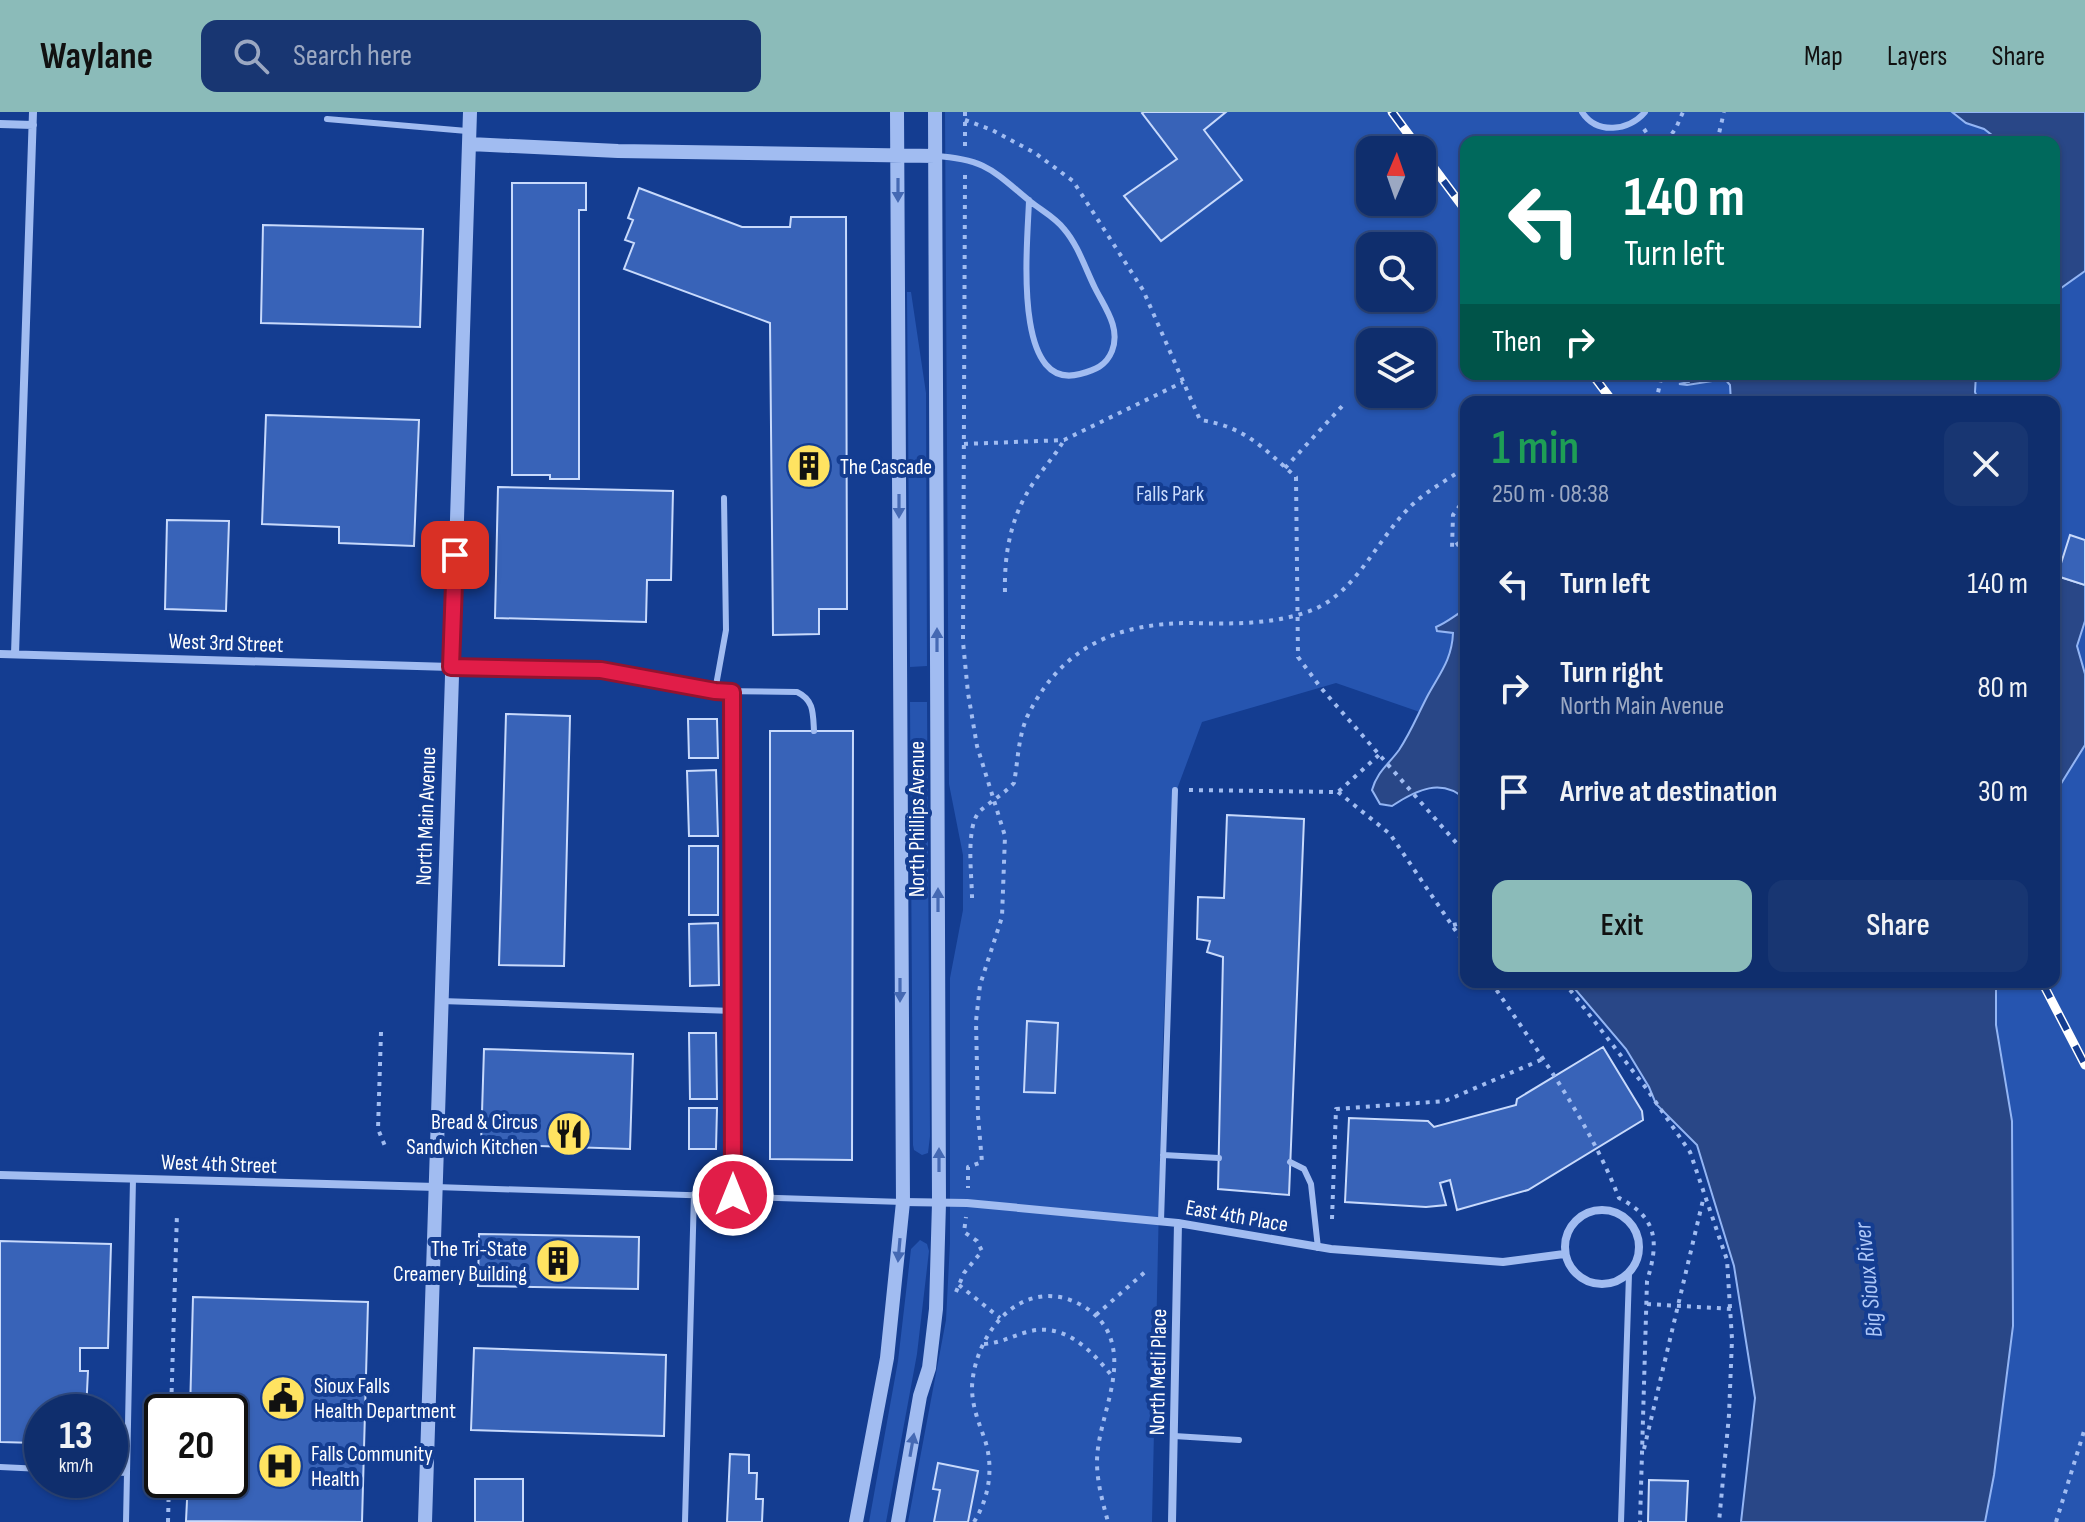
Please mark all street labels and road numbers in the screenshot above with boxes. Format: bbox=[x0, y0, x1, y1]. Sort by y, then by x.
street label: West 3rd Street bbox=[168, 628, 284, 659]
street label: North Phillips Avenue bbox=[904, 741, 931, 897]
street label: North Main Avenue bbox=[411, 746, 442, 886]
street label: West 4th Street bbox=[160, 1149, 278, 1180]
street label: East 4th Place bbox=[1183, 1194, 1290, 1239]
street label: North Metli Place bbox=[1144, 1308, 1173, 1436]

